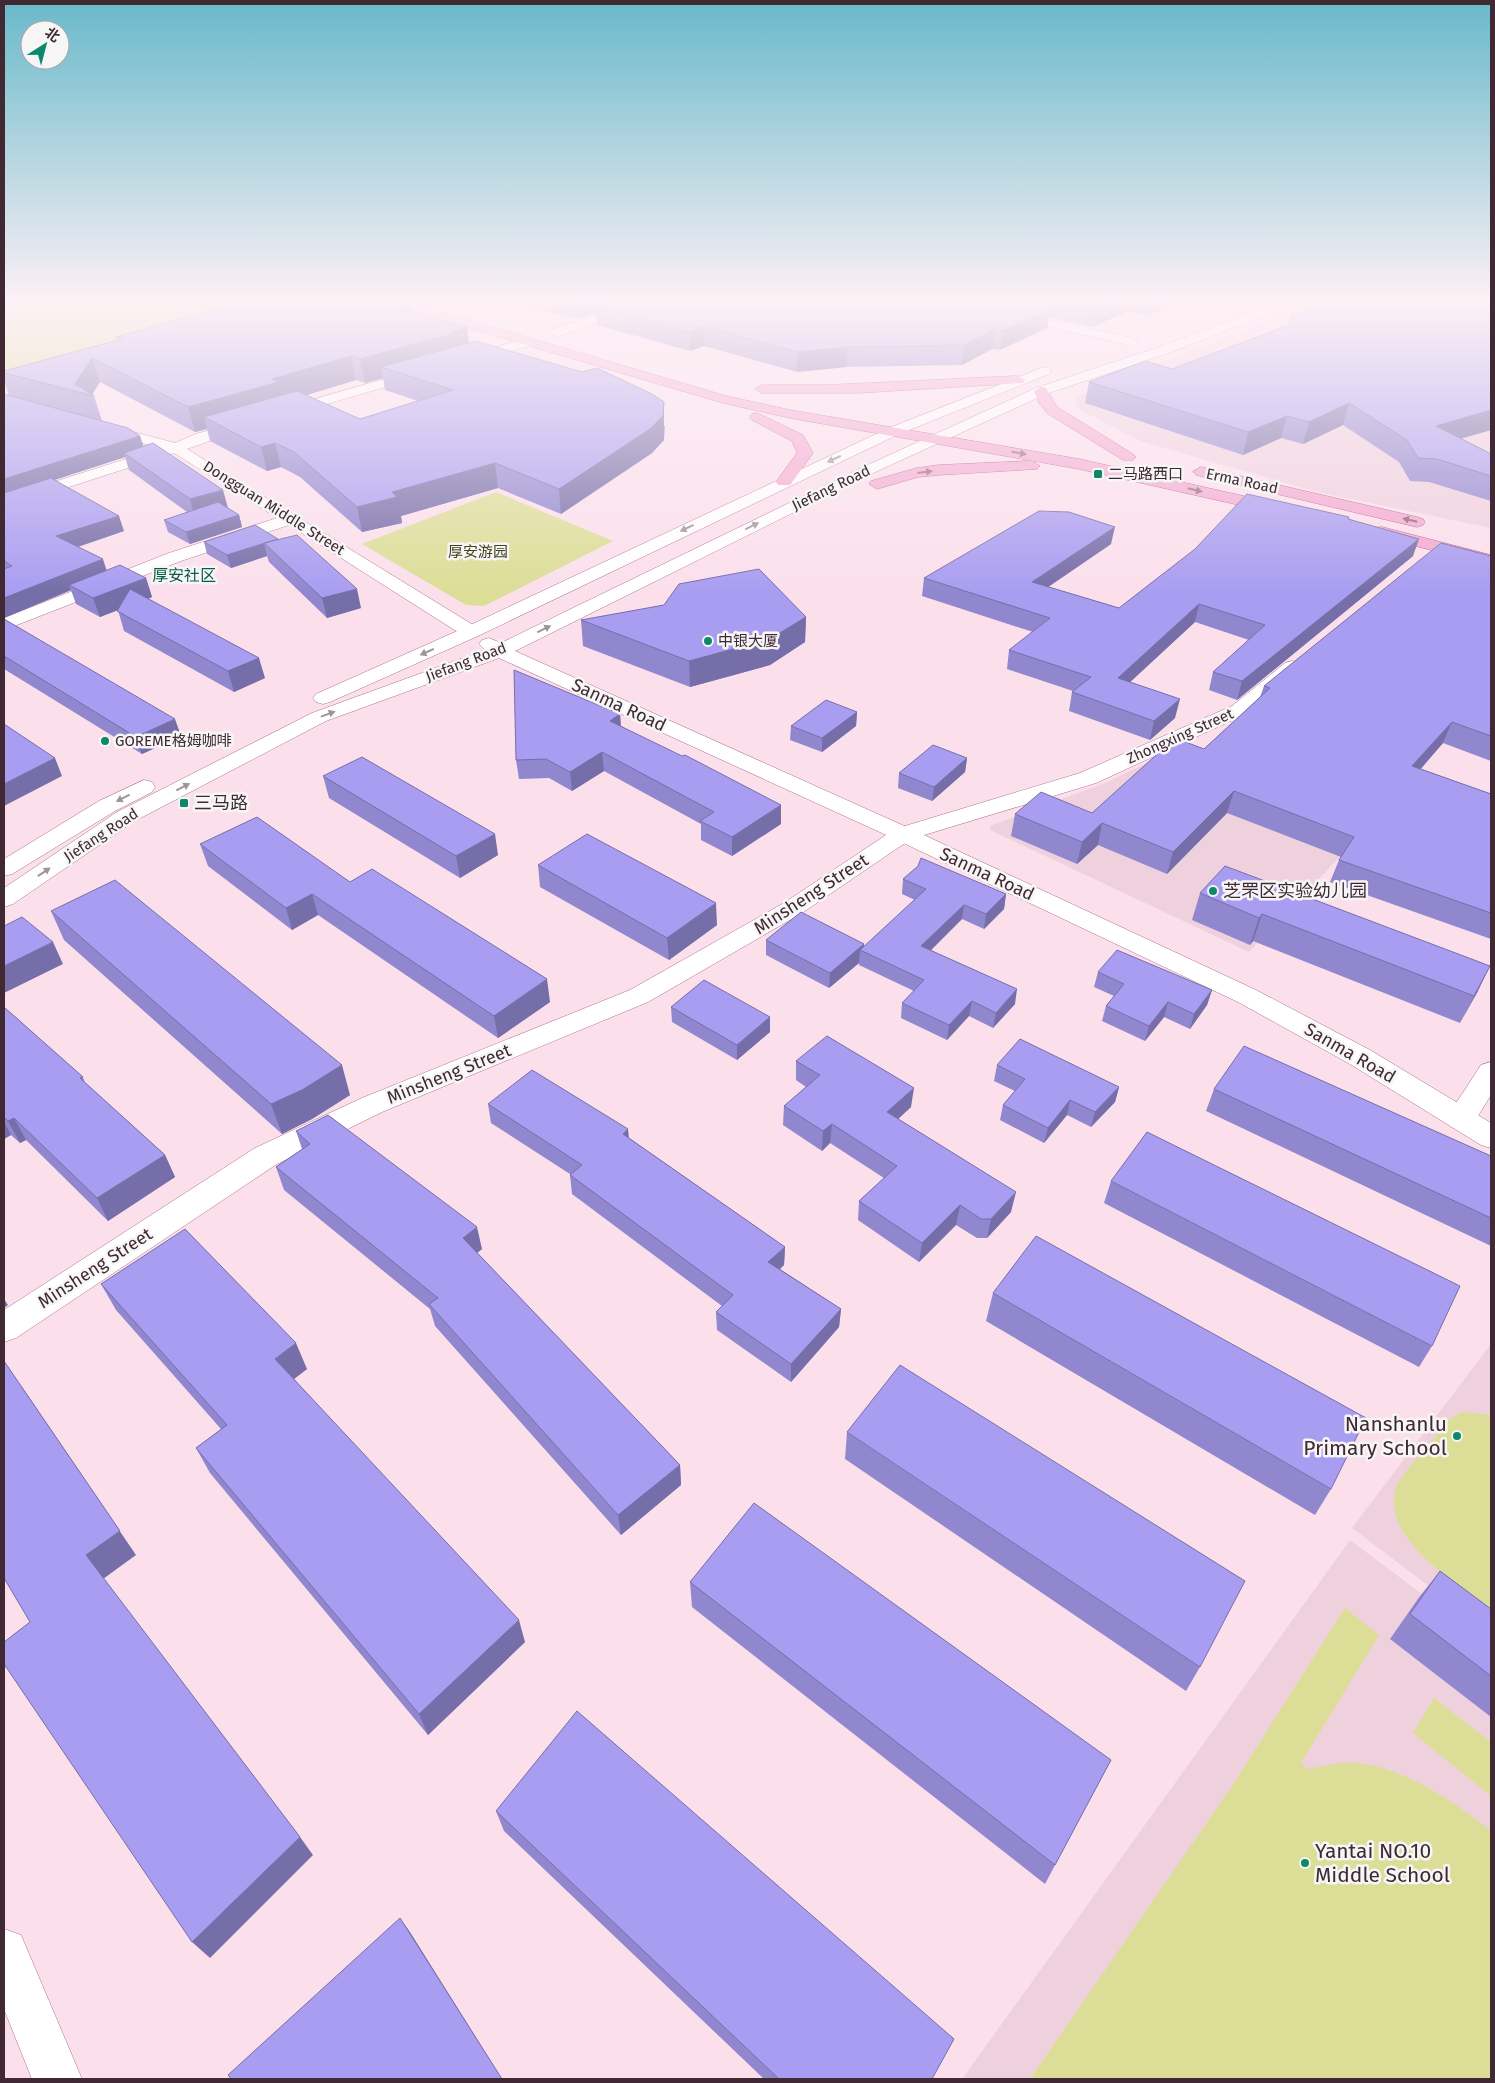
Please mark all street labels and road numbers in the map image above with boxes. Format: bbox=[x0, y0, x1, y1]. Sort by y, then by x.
street label: Dongguan Middle Street bbox=[200, 457, 349, 559]
street label: Jiefang Road bbox=[789, 461, 873, 515]
street label: Erma Road bbox=[1204, 465, 1280, 497]
street label: Jiefang Road bbox=[423, 638, 509, 686]
street label: Sanma Road bbox=[568, 674, 670, 736]
street label: Zhongxing Street bbox=[1124, 704, 1237, 768]
street label: Jiefang Road bbox=[60, 804, 142, 866]
street label: Sanma Road bbox=[936, 843, 1038, 905]
street label: Minsheng Street bbox=[750, 849, 873, 939]
street label: Sanma Road bbox=[1300, 1018, 1400, 1088]
street label: Minsheng Street bbox=[384, 1039, 515, 1109]
street label: Minsheng Street bbox=[34, 1223, 157, 1313]

